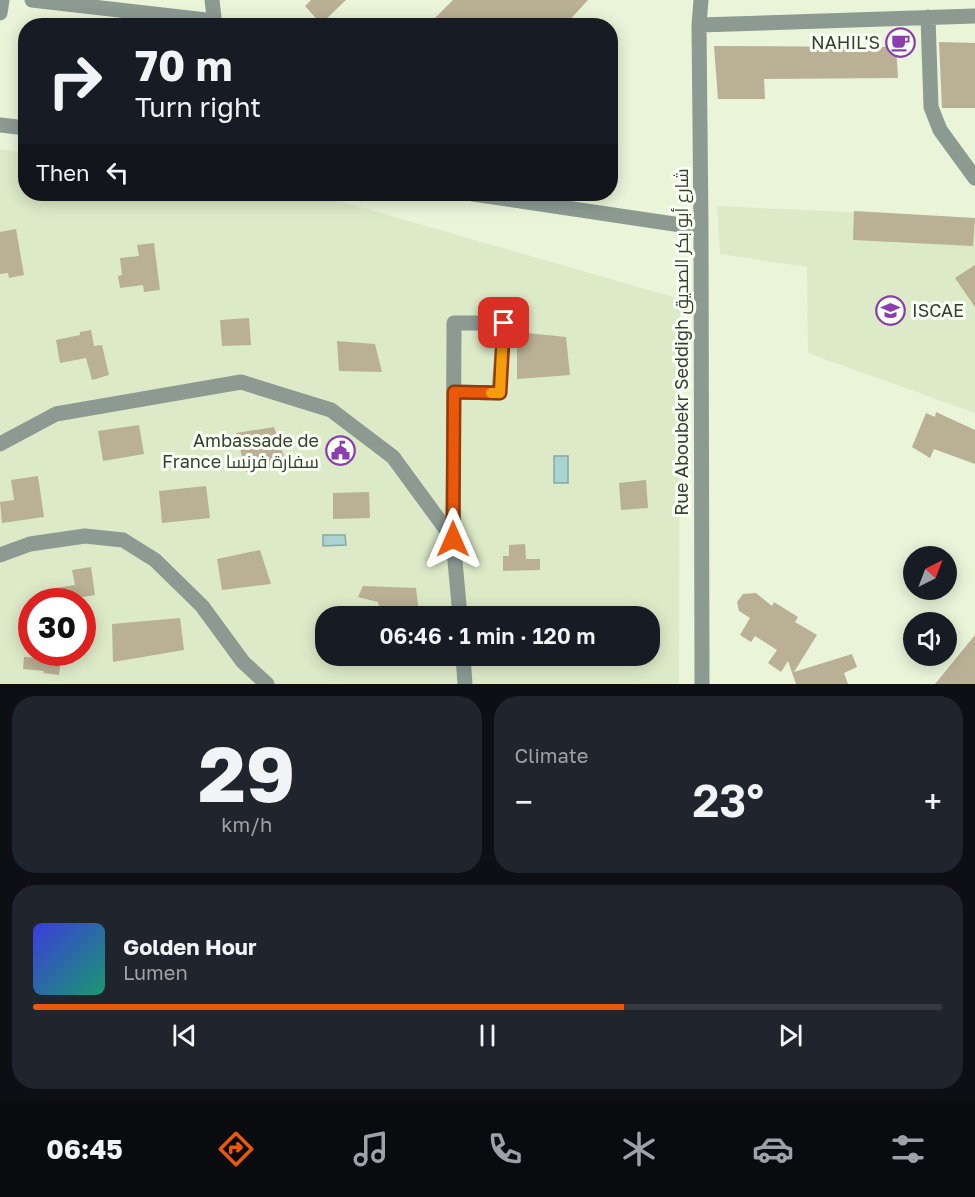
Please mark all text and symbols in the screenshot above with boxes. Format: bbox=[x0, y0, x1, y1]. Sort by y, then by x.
cafe icon: NAHIL'S bbox=[885, 26, 917, 58]
place label: NAHIL'S bbox=[811, 31, 880, 53]
text: 70 m bbox=[135, 40, 232, 90]
icon: right bbox=[36, 42, 114, 120]
text: Turn right bbox=[135, 91, 261, 123]
icon: left bbox=[101, 156, 134, 189]
text: Then bbox=[36, 159, 89, 186]
street label: Rue Aboubekr Seddigh شارع أبو بكر الصديق bbox=[670, 168, 694, 516]
school or university icon: ISCAE bbox=[875, 294, 907, 326]
pin bbox=[478, 297, 529, 348]
place label: ISCAE bbox=[912, 299, 964, 321]
icon: arrive bbox=[487, 306, 520, 339]
place label: Ambassade de France سفارة فرنسا bbox=[162, 429, 319, 473]
public building icon: Ambassade de France سفارة فرنسا bbox=[324, 434, 356, 466]
position arrow bbox=[421, 507, 485, 571]
north arrow bbox=[903, 546, 957, 600]
map controls bbox=[903, 546, 957, 666]
speed limit sign: 30 bbox=[18, 588, 96, 666]
button: sound bbox=[903, 612, 957, 666]
text: 06:46 · 1 min · 120 m bbox=[380, 622, 595, 649]
text: 29 bbox=[198, 726, 295, 819]
text: Climate bbox=[515, 743, 588, 767]
text: 23° bbox=[692, 773, 764, 827]
text: − bbox=[515, 782, 533, 821]
text: + bbox=[924, 782, 942, 821]
text: km/h bbox=[221, 812, 272, 836]
text: Golden Hour bbox=[123, 933, 257, 960]
text: Lumen bbox=[123, 960, 188, 984]
icon: previous bbox=[168, 1019, 201, 1052]
icon: pause bbox=[471, 1019, 504, 1052]
icon: next bbox=[774, 1019, 807, 1052]
icon: directions bbox=[215, 1128, 257, 1170]
icon: music bbox=[350, 1128, 392, 1170]
icon: phone bbox=[484, 1128, 526, 1170]
icon: climate bbox=[618, 1128, 660, 1170]
icon: car bbox=[752, 1128, 794, 1170]
icon: filters bbox=[887, 1128, 929, 1170]
text: 06:45 bbox=[46, 1133, 123, 1165]

